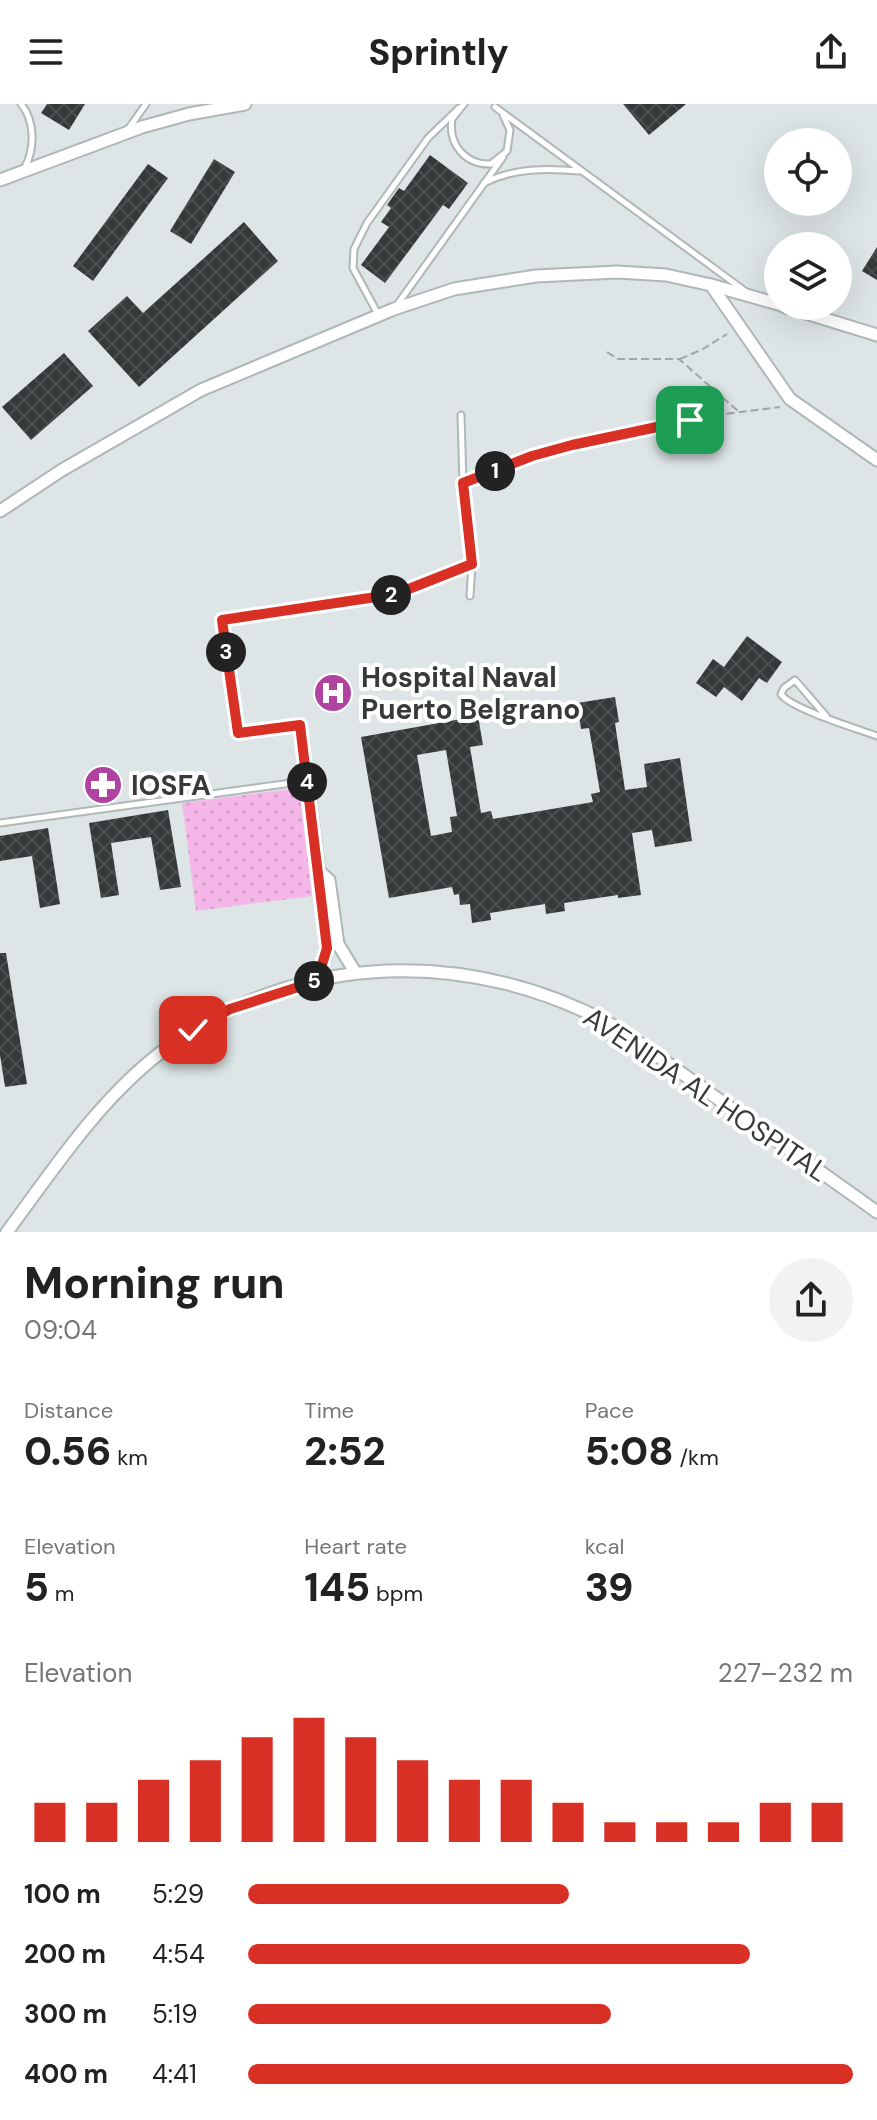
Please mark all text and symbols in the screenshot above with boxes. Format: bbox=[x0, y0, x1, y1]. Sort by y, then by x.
text: Sprintly bbox=[368, 29, 509, 76]
icon: menu bbox=[24, 30, 68, 74]
icon: share bbox=[809, 30, 853, 74]
map controls bbox=[764, 128, 852, 320]
button: locate bbox=[764, 128, 852, 216]
button: layers bbox=[764, 232, 852, 320]
pin bbox=[656, 386, 724, 454]
icon: arrive bbox=[668, 398, 712, 442]
pin: 1 bbox=[475, 451, 515, 491]
text: 1 bbox=[491, 456, 499, 485]
pin: 2 bbox=[371, 575, 411, 615]
text: 2 bbox=[385, 580, 397, 609]
pin: 3 bbox=[206, 632, 246, 672]
text: 3 bbox=[219, 637, 233, 666]
place label: Hospital Naval Puerto Belgrano bbox=[361, 659, 580, 728]
hospital icon: Hospital Naval Puerto Belgrano bbox=[312, 672, 354, 714]
pin: 4 bbox=[287, 762, 327, 802]
pharmacy icon: IOSFA bbox=[82, 764, 124, 806]
place label: IOSFA bbox=[131, 767, 211, 804]
text: 4 bbox=[300, 767, 314, 796]
pin: 5 bbox=[294, 961, 334, 1001]
text: 5 bbox=[307, 966, 321, 995]
pin bbox=[159, 996, 227, 1064]
street label: AVENIDA AL HOSPITAL bbox=[576, 999, 835, 1190]
icon: check bbox=[171, 1008, 215, 1052]
text: Morning run bbox=[24, 1254, 285, 1312]
button: share bbox=[769, 1258, 853, 1342]
text: 09:04 bbox=[24, 1313, 97, 1347]
text: Distance bbox=[24, 1396, 113, 1425]
text: Time bbox=[304, 1396, 354, 1425]
text: Pace bbox=[585, 1396, 634, 1425]
text: 0.56 bbox=[24, 1425, 111, 1477]
text: 2:52 bbox=[304, 1425, 386, 1477]
text: 5:08 bbox=[585, 1425, 674, 1477]
text: km bbox=[111, 1443, 148, 1472]
text: /km bbox=[674, 1443, 719, 1472]
text: Elevation bbox=[24, 1532, 116, 1561]
text: Heart rate bbox=[304, 1532, 407, 1561]
text: kcal bbox=[585, 1532, 624, 1561]
text: 5 bbox=[24, 1561, 49, 1613]
text: 145 bbox=[304, 1561, 370, 1613]
text: 39 bbox=[585, 1561, 633, 1613]
text: m bbox=[49, 1579, 74, 1608]
text: bpm bbox=[370, 1579, 423, 1608]
text: Elevation bbox=[24, 1656, 132, 1690]
text: 227–232 m bbox=[718, 1656, 853, 1690]
text: 100 m bbox=[24, 1877, 101, 1911]
text: 5:29 bbox=[152, 1877, 204, 1911]
text: 200 m bbox=[24, 1937, 106, 1971]
text: 4:54 bbox=[152, 1937, 205, 1971]
text: 300 m bbox=[24, 1997, 107, 2031]
text: 5:19 bbox=[152, 1997, 198, 2031]
text: 400 m bbox=[24, 2057, 108, 2091]
text: 4:41 bbox=[152, 2057, 197, 2091]

